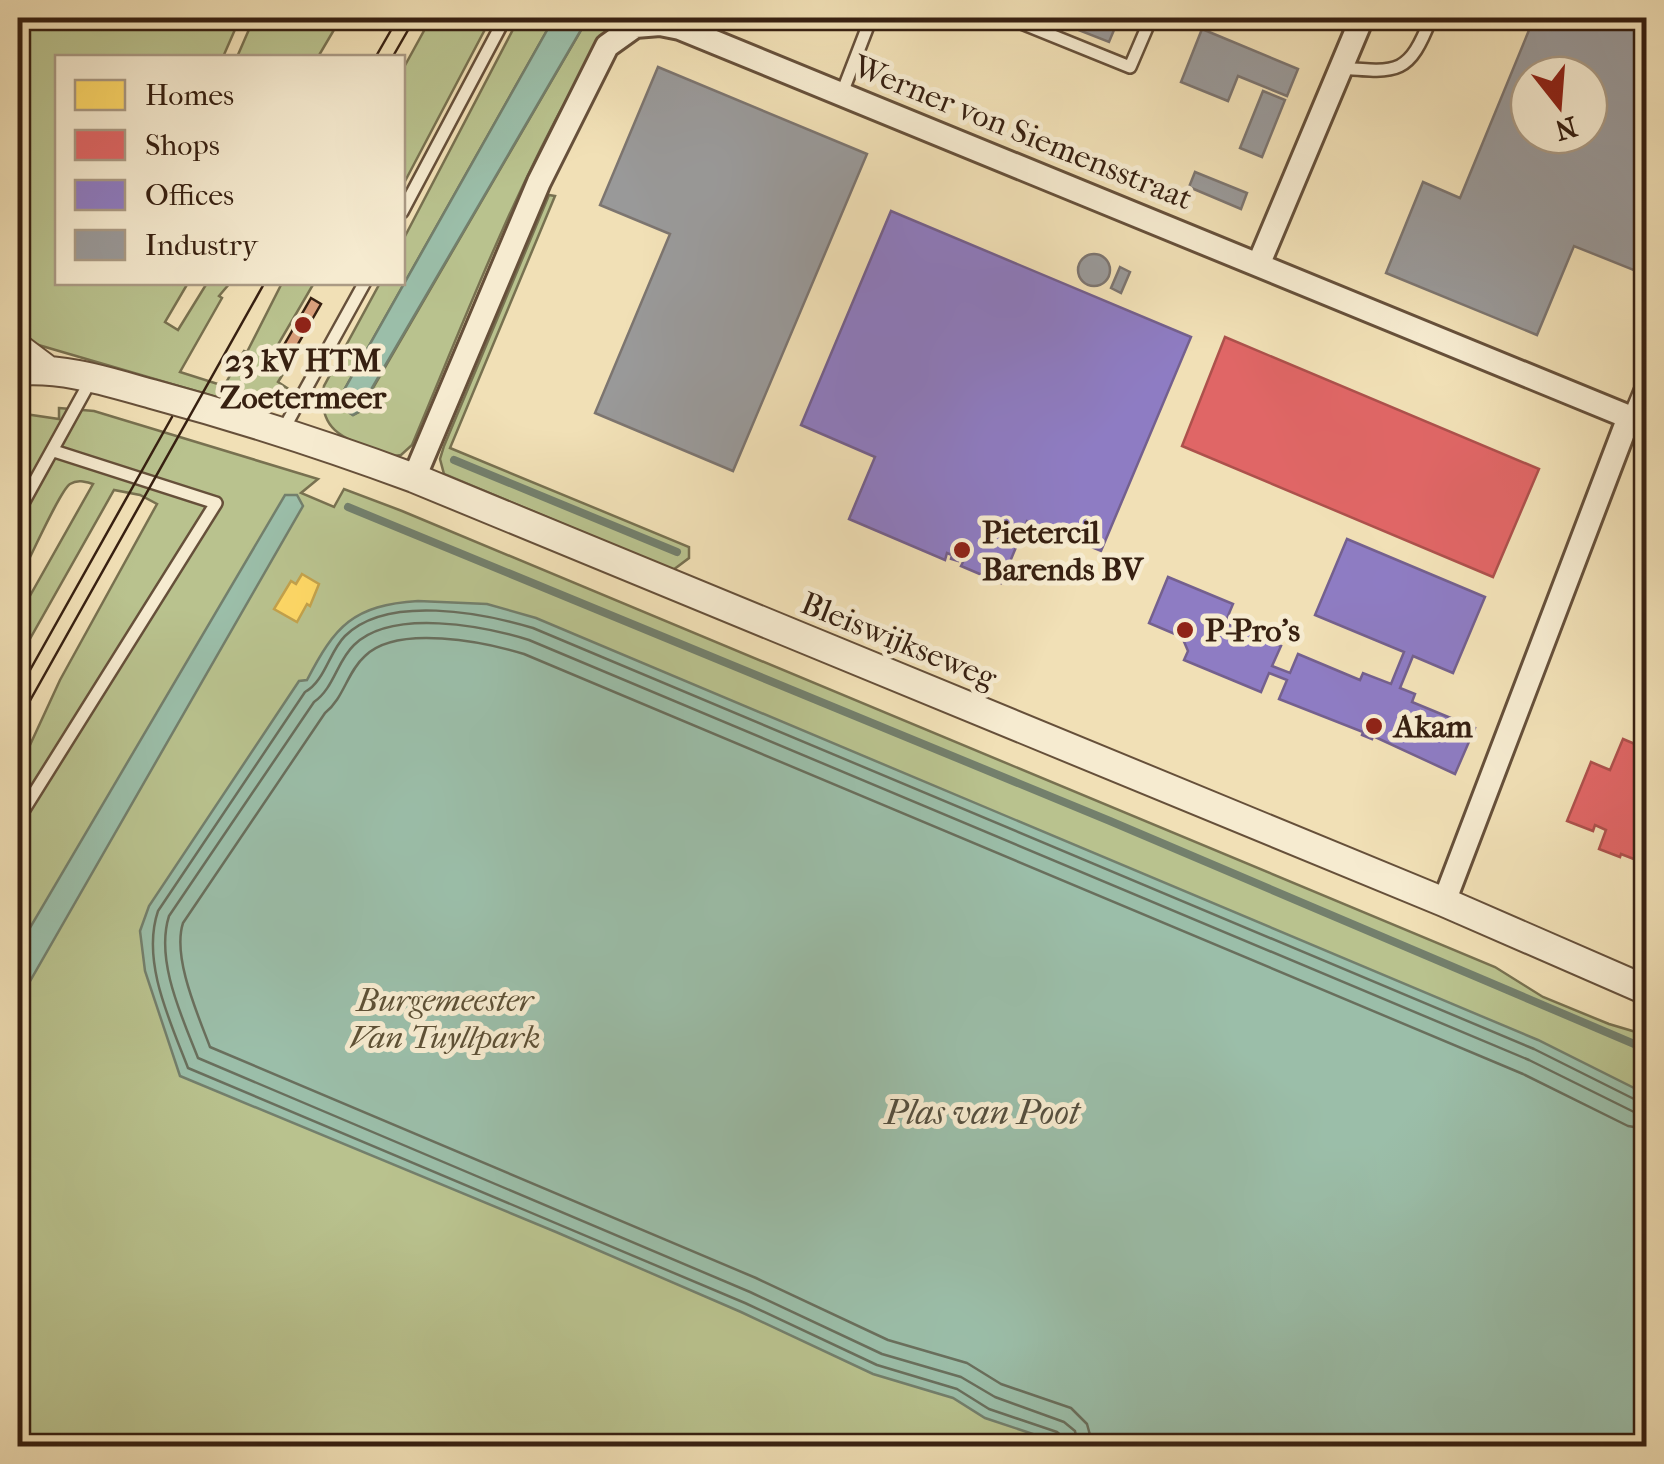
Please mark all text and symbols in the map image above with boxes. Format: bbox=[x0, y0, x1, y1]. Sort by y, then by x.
street label: Werner von Siemensstraat bbox=[847, 47, 1198, 218]
legend bbox=[55, 55, 405, 285]
north arrow bbox=[1509, 55, 1609, 155]
text: Homes bbox=[145, 78, 234, 113]
text: N bbox=[1550, 110, 1581, 148]
text: Shops bbox=[145, 128, 220, 163]
text: Offices bbox=[145, 178, 234, 213]
text: Industry bbox=[145, 228, 259, 263]
marker: 23 kV HTM Zoetermeer bbox=[292, 314, 314, 336]
place label: 23 kV HTM Zoetermeer bbox=[220, 342, 388, 416]
place label: Pietercil Barends BV bbox=[982, 514, 1145, 588]
marker: Pietercil Barends BV bbox=[951, 539, 973, 561]
street label: Bleiswijkseweg bbox=[796, 584, 1003, 697]
place label: P-Pro's bbox=[1205, 612, 1300, 649]
marker: P-Pro's bbox=[1174, 619, 1196, 641]
place label: Akam bbox=[1392, 708, 1473, 745]
marker: Akam bbox=[1363, 715, 1385, 737]
park label: Burgemeester Van Tuyllpark bbox=[350, 982, 540, 1056]
water label: Plas van Poot bbox=[882, 1092, 1082, 1133]

